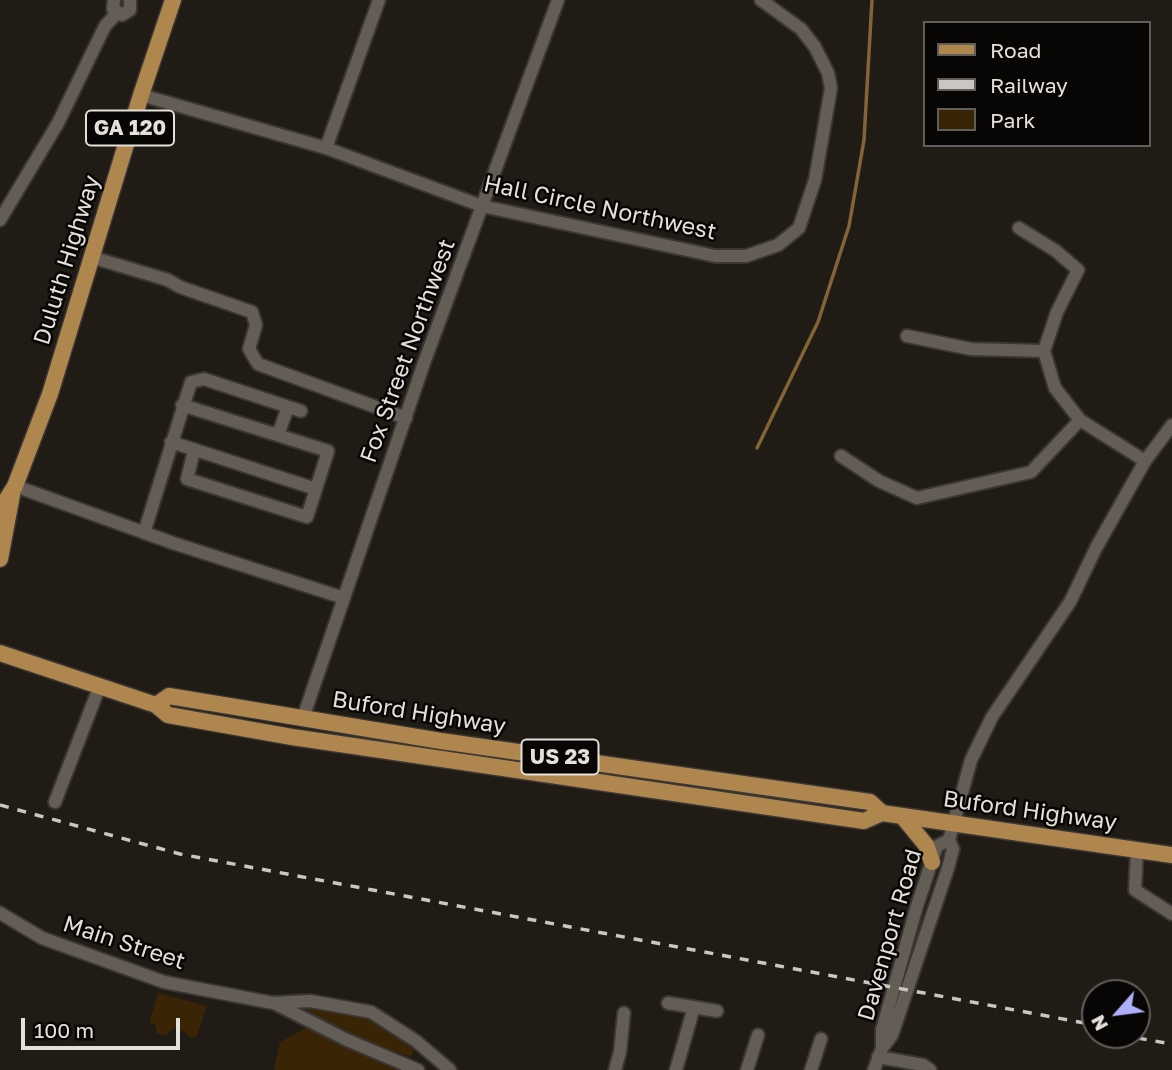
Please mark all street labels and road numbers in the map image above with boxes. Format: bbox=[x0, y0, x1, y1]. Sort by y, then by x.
road number: GA 120 bbox=[86, 110, 174, 146]
street label: Hall Circle Northwest bbox=[481, 170, 719, 246]
street label: Duluth Highway bbox=[28, 172, 106, 348]
street label: Fox Street Northwest bbox=[355, 235, 461, 467]
street label: Buford Highway bbox=[330, 686, 508, 740]
road number: US 23 bbox=[522, 740, 598, 774]
street label: Buford Highway bbox=[941, 785, 1119, 837]
street label: Davenport Road bbox=[852, 846, 928, 1024]
street label: Main Street bbox=[59, 910, 189, 976]

